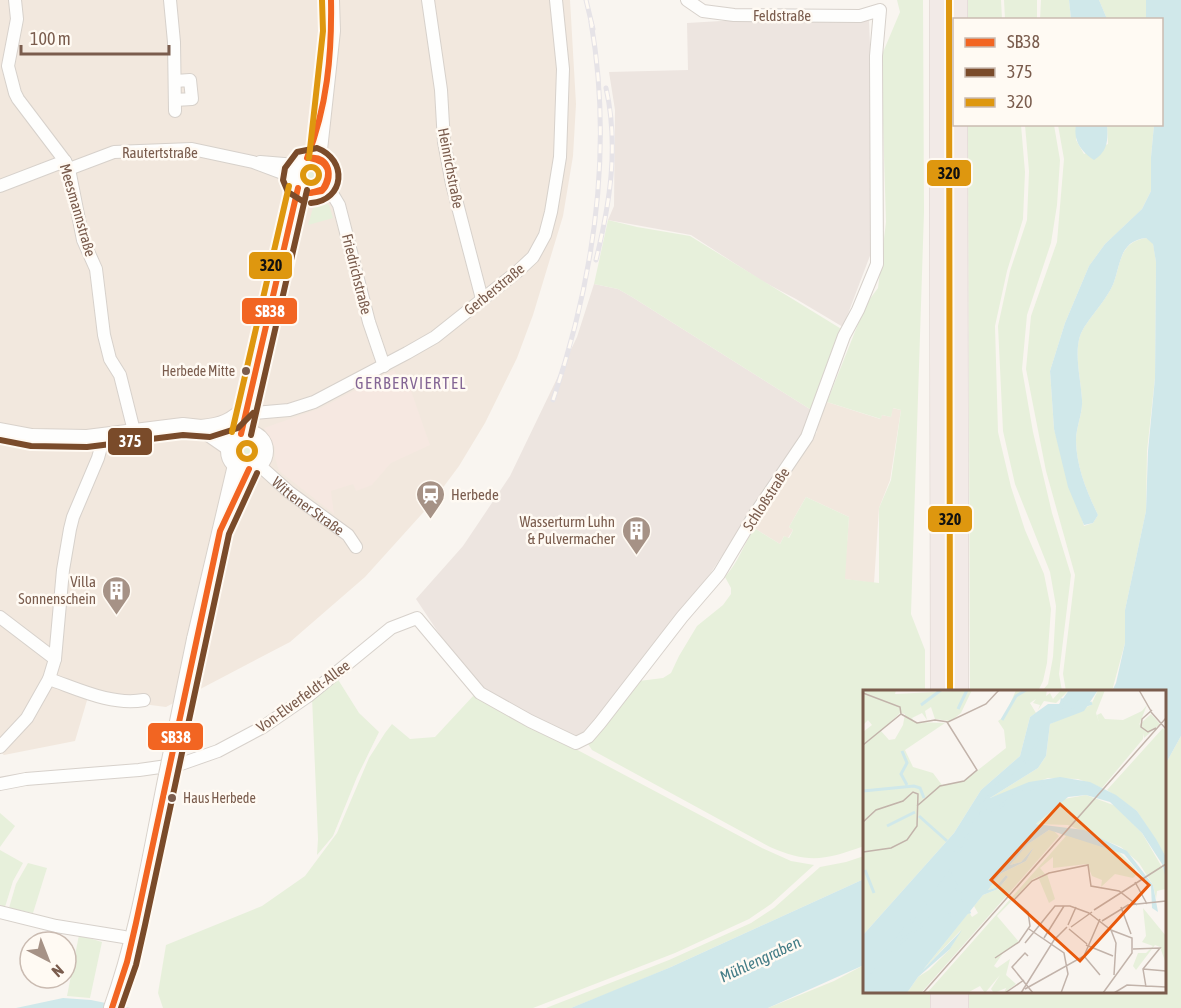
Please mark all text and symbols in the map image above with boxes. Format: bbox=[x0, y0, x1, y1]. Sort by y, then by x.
street label: Feldstraße bbox=[753, 7, 811, 24]
scale bar bbox=[21, 18, 170, 56]
legend bbox=[953, 18, 1163, 126]
text: 100 m bbox=[30, 28, 71, 49]
text: SB38 bbox=[1007, 31, 1040, 52]
text: 375 bbox=[1007, 61, 1032, 82]
text: 320 bbox=[1007, 91, 1032, 112]
street label: Heinrichstraße bbox=[435, 126, 467, 210]
street label: Rautertstraße bbox=[122, 144, 198, 161]
line badge: 320 bbox=[926, 159, 972, 187]
street label: Meesmannstraße bbox=[57, 162, 99, 259]
text: 320 bbox=[938, 164, 961, 182]
street label: Friedrichstraße bbox=[339, 232, 375, 316]
line badge: 320 bbox=[248, 251, 293, 280]
text: 320 bbox=[260, 256, 283, 274]
street label: Gerberstraße bbox=[461, 260, 528, 318]
line badge: SB38 bbox=[241, 297, 298, 325]
text: SB38 bbox=[255, 302, 285, 320]
place label: Herbede Mitte bbox=[162, 363, 235, 379]
marker: Herbede Mitte bbox=[240, 365, 252, 377]
district label: GERBERVIERTEL bbox=[355, 374, 467, 392]
line badge: 375 bbox=[107, 427, 153, 456]
text: 375 bbox=[119, 432, 142, 450]
street label: Schloßstraße bbox=[739, 464, 793, 534]
street label: Wittener Straße bbox=[269, 473, 348, 538]
station icon: Herbede bbox=[414, 478, 446, 520]
place label: Herbede bbox=[451, 486, 499, 503]
line badge: 320 bbox=[927, 505, 973, 533]
text: 320 bbox=[939, 510, 962, 528]
place label: Wasserturm Luhn & Pulvermacher bbox=[519, 513, 616, 547]
building icon: Wasserturm Luhn & Pulvermacher bbox=[620, 514, 652, 556]
place label: Villa Sonnenschein bbox=[18, 573, 96, 607]
building icon: Villa Sonnenschein bbox=[101, 574, 133, 616]
street label: Von-Elverfeldt-Allee bbox=[253, 656, 353, 735]
inset map bbox=[863, 690, 1166, 993]
line badge: SB38 bbox=[147, 722, 204, 751]
text: SB38 bbox=[161, 728, 191, 746]
place label: Haus Herbede bbox=[183, 790, 256, 806]
marker: Haus Herbede bbox=[166, 792, 178, 804]
north arrow bbox=[18, 930, 78, 990]
water label: Mühlengraben bbox=[717, 932, 804, 986]
text: N bbox=[49, 961, 68, 981]

